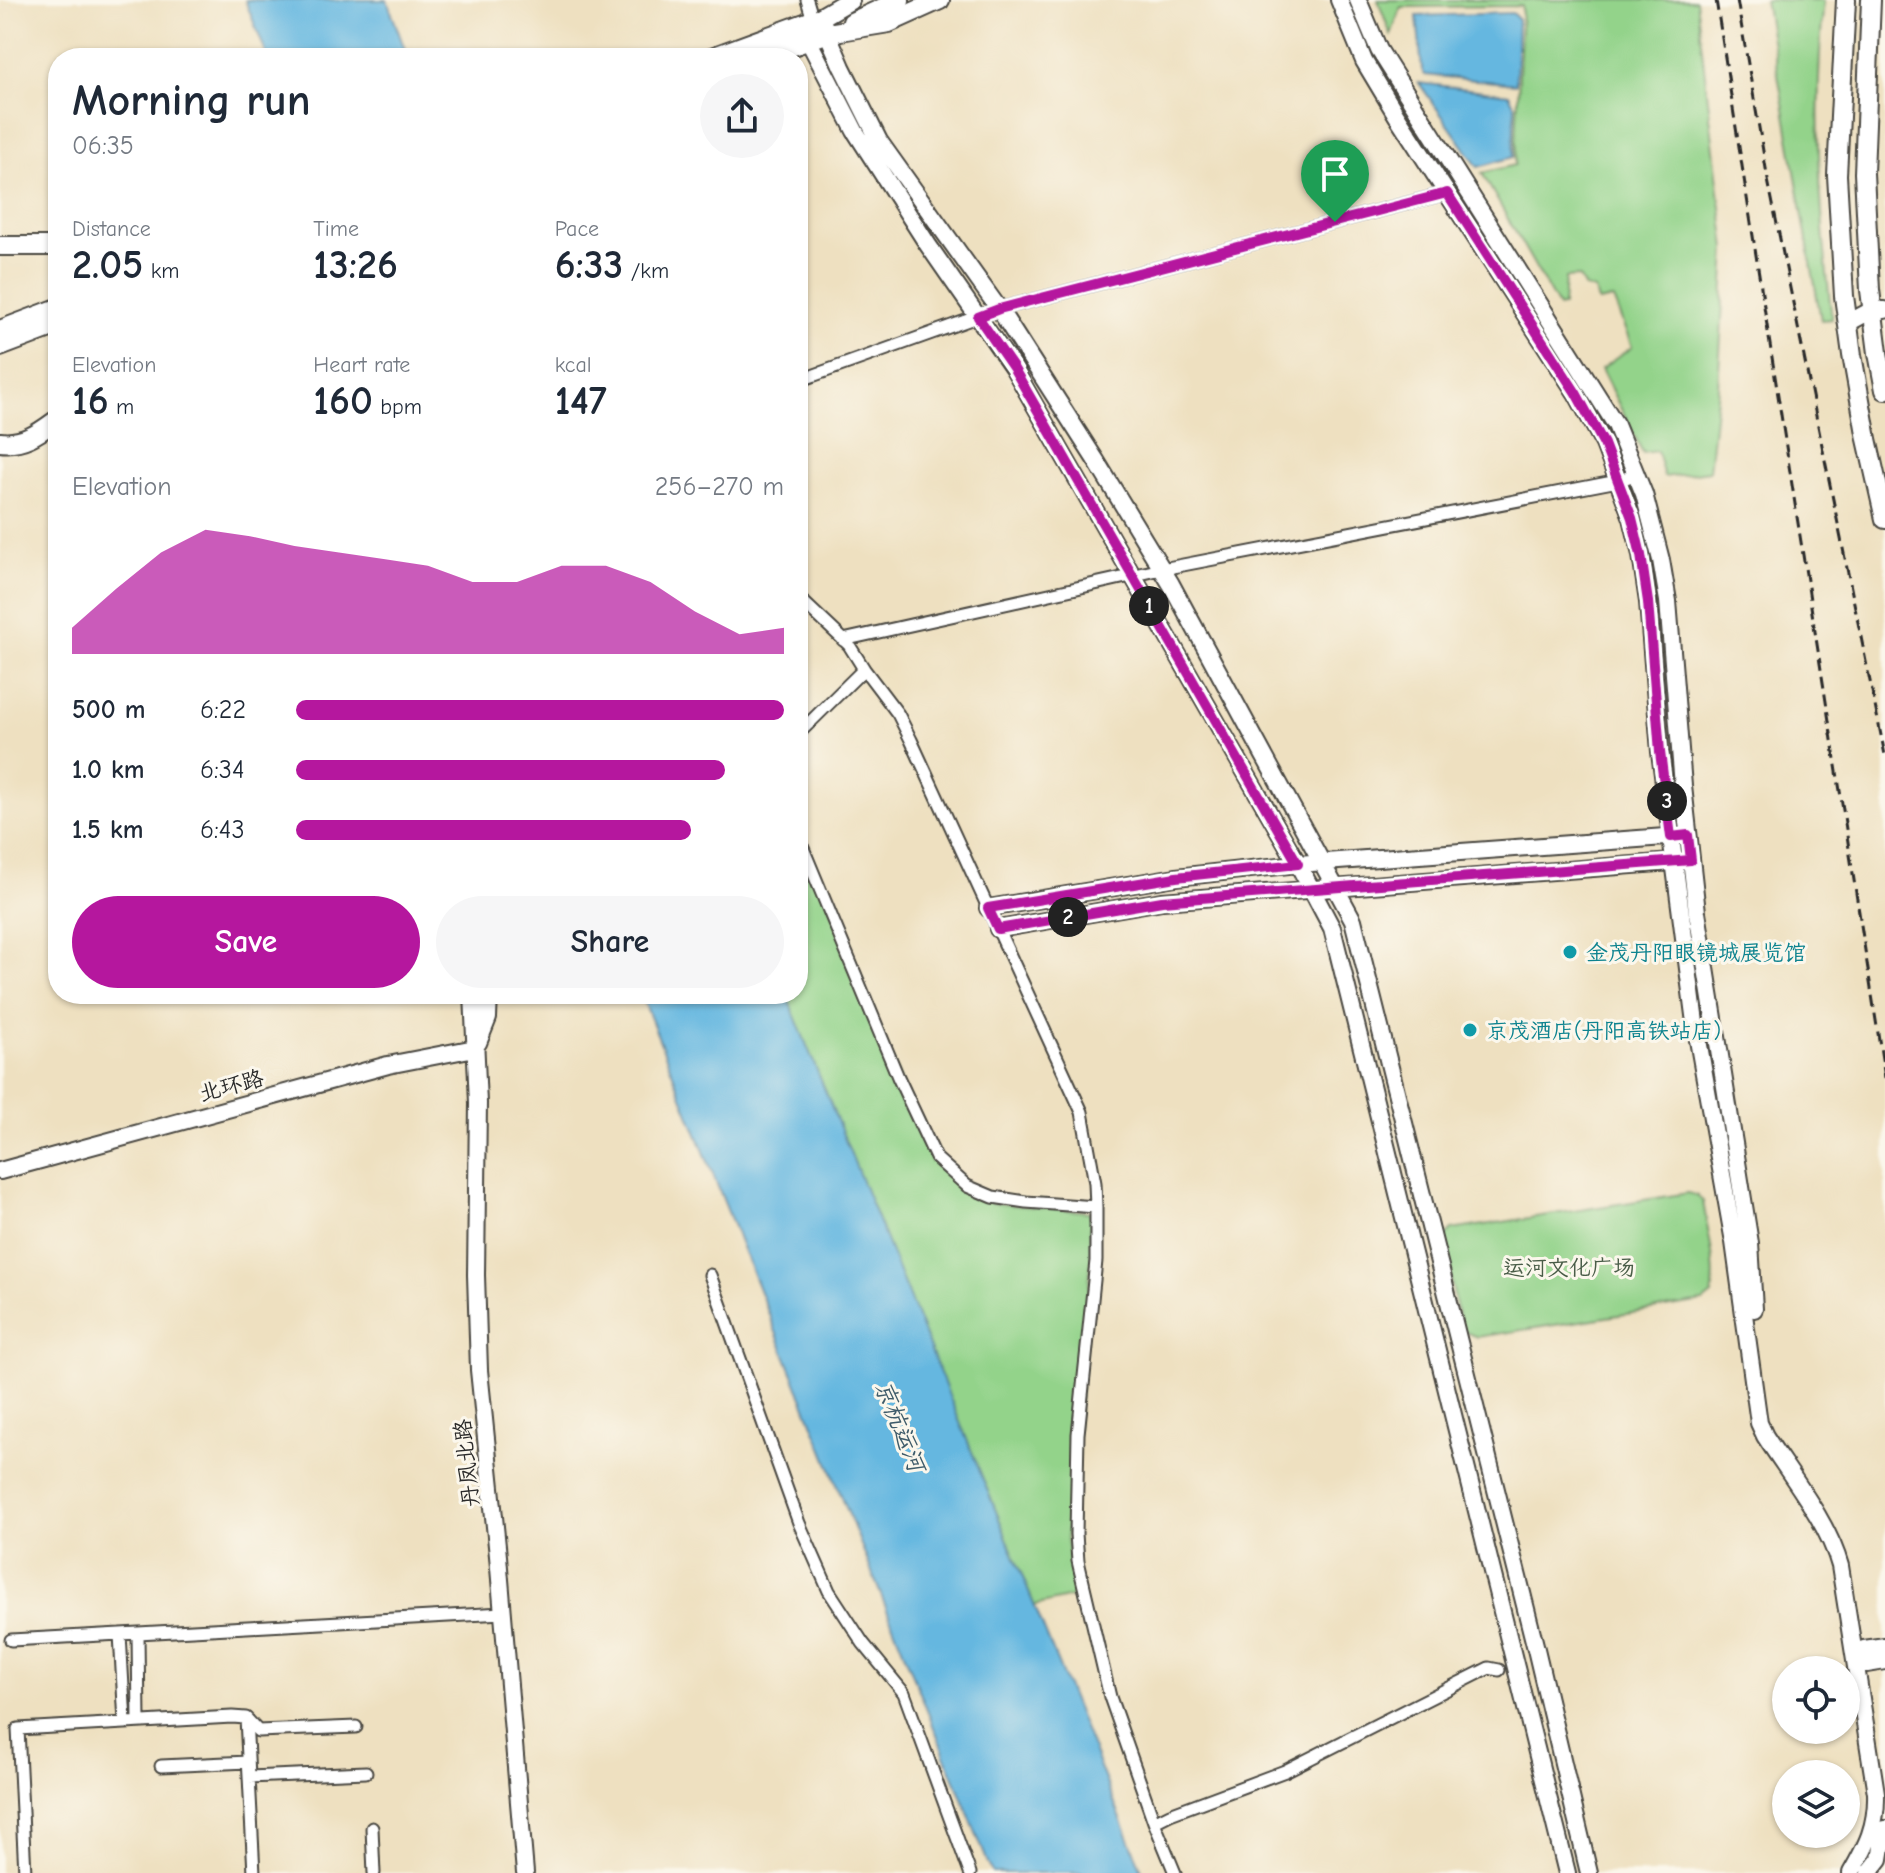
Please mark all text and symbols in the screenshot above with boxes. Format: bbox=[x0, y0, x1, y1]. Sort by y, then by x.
button: share bbox=[700, 74, 784, 158]
text: Morning run bbox=[72, 75, 311, 126]
text: 06:35 bbox=[72, 131, 134, 161]
pin bbox=[1301, 140, 1369, 222]
icon: arrive bbox=[1313, 152, 1357, 196]
text: Distance bbox=[72, 216, 151, 242]
text: Time bbox=[313, 216, 359, 242]
text: Pace bbox=[555, 216, 599, 242]
text: 2.05 bbox=[72, 242, 143, 288]
text: 13:26 bbox=[313, 242, 398, 288]
text: 6:33 bbox=[555, 242, 623, 288]
text: km bbox=[143, 258, 179, 284]
text: /km bbox=[623, 258, 669, 284]
text: Elevation bbox=[72, 352, 156, 378]
text: Heart rate bbox=[313, 352, 410, 378]
text: kcal bbox=[555, 352, 592, 378]
text: 16 bbox=[72, 378, 109, 424]
text: 160 bbox=[313, 378, 373, 424]
text: 147 bbox=[555, 378, 607, 424]
text: m bbox=[109, 394, 134, 420]
text: bpm bbox=[373, 394, 422, 420]
text: Elevation bbox=[72, 472, 172, 502]
text: 256–270 m bbox=[655, 472, 784, 502]
pin: 1 bbox=[1129, 586, 1169, 626]
text: 1 bbox=[1145, 593, 1153, 619]
text: 500 m bbox=[72, 695, 146, 725]
text: 6:22 bbox=[200, 695, 246, 725]
text: 1.0 km bbox=[72, 755, 144, 785]
text: 6:34 bbox=[200, 755, 245, 785]
pin: 3 bbox=[1647, 781, 1687, 821]
text: 3 bbox=[1662, 788, 1672, 814]
text: 1.5 km bbox=[72, 815, 143, 845]
text: 6:43 bbox=[200, 815, 245, 845]
button: Save bbox=[72, 896, 420, 988]
button: Share bbox=[436, 896, 784, 988]
pin: 2 bbox=[1048, 897, 1088, 937]
text: 2 bbox=[1063, 904, 1073, 930]
place label: 金茂丹阳眼镜城展览馆 bbox=[1586, 940, 1806, 966]
marker: 金茂丹阳眼镜城展览馆 bbox=[1561, 943, 1579, 961]
place label: 京茂酒店(丹阳高铁站店) bbox=[1486, 1018, 1721, 1044]
marker: 京茂酒店(丹阳高铁站店) bbox=[1461, 1021, 1479, 1039]
street label: 北环路 bbox=[196, 1065, 267, 1107]
park label: 运河文化广场 bbox=[1503, 1255, 1635, 1281]
water label: 京杭运河 bbox=[869, 1376, 932, 1479]
street label: 丹凤北路 bbox=[449, 1418, 485, 1508]
map controls bbox=[1772, 1656, 1860, 1848]
button: locate bbox=[1772, 1656, 1860, 1744]
button: layers bbox=[1772, 1760, 1860, 1848]

